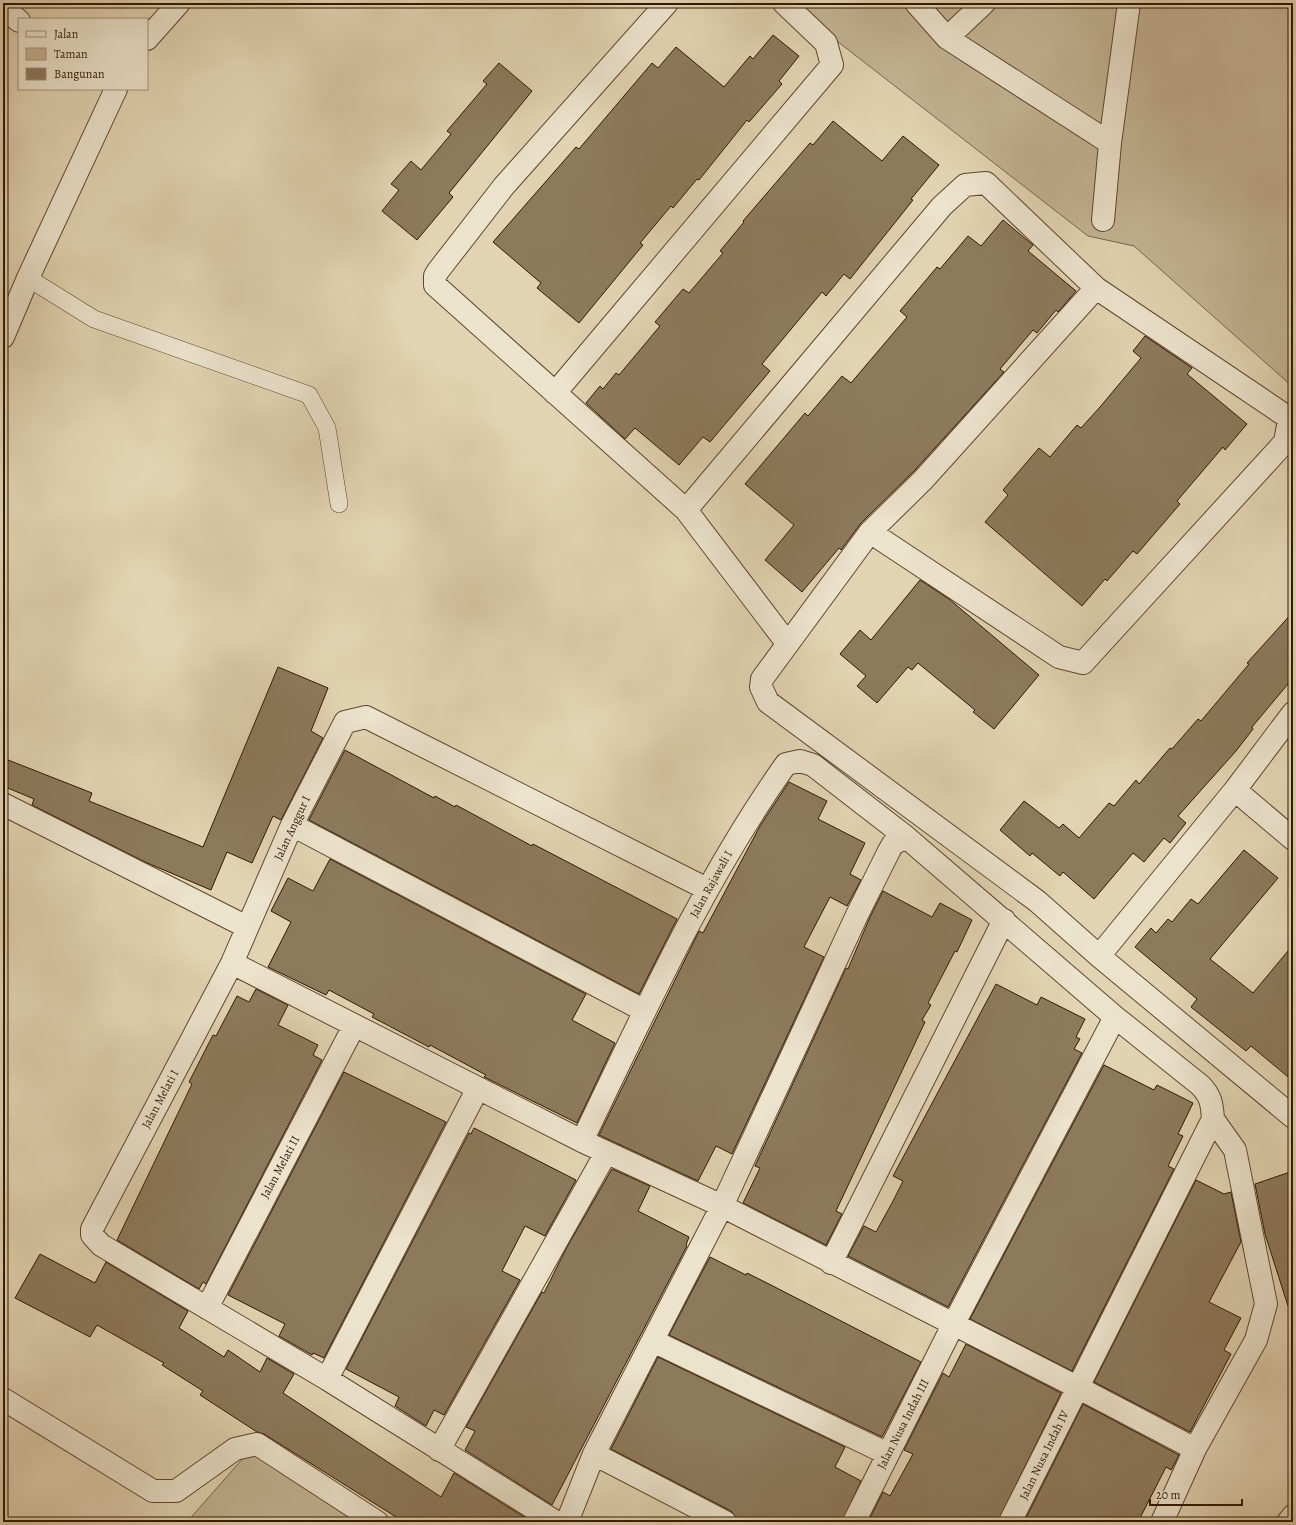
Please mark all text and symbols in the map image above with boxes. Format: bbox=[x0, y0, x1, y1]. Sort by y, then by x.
legend bbox=[18, 18, 148, 90]
text: Jalan bbox=[54, 26, 79, 42]
text: Taman bbox=[54, 46, 88, 62]
text: Bangunan bbox=[54, 66, 105, 82]
street label: Jalan Anggur I bbox=[270, 793, 314, 863]
street label: Jalan Rajawali I bbox=[686, 848, 736, 920]
street label: Jalan Melati I bbox=[138, 1067, 182, 1131]
street label: Jalan Melati II bbox=[257, 1133, 303, 1201]
street label: Jalan Nusa Indah III bbox=[873, 1376, 933, 1472]
street label: Jalan Nusa Indah IV bbox=[1015, 1407, 1073, 1502]
scale bar bbox=[1150, 1481, 1242, 1507]
text: 20 m bbox=[1156, 1487, 1180, 1503]

